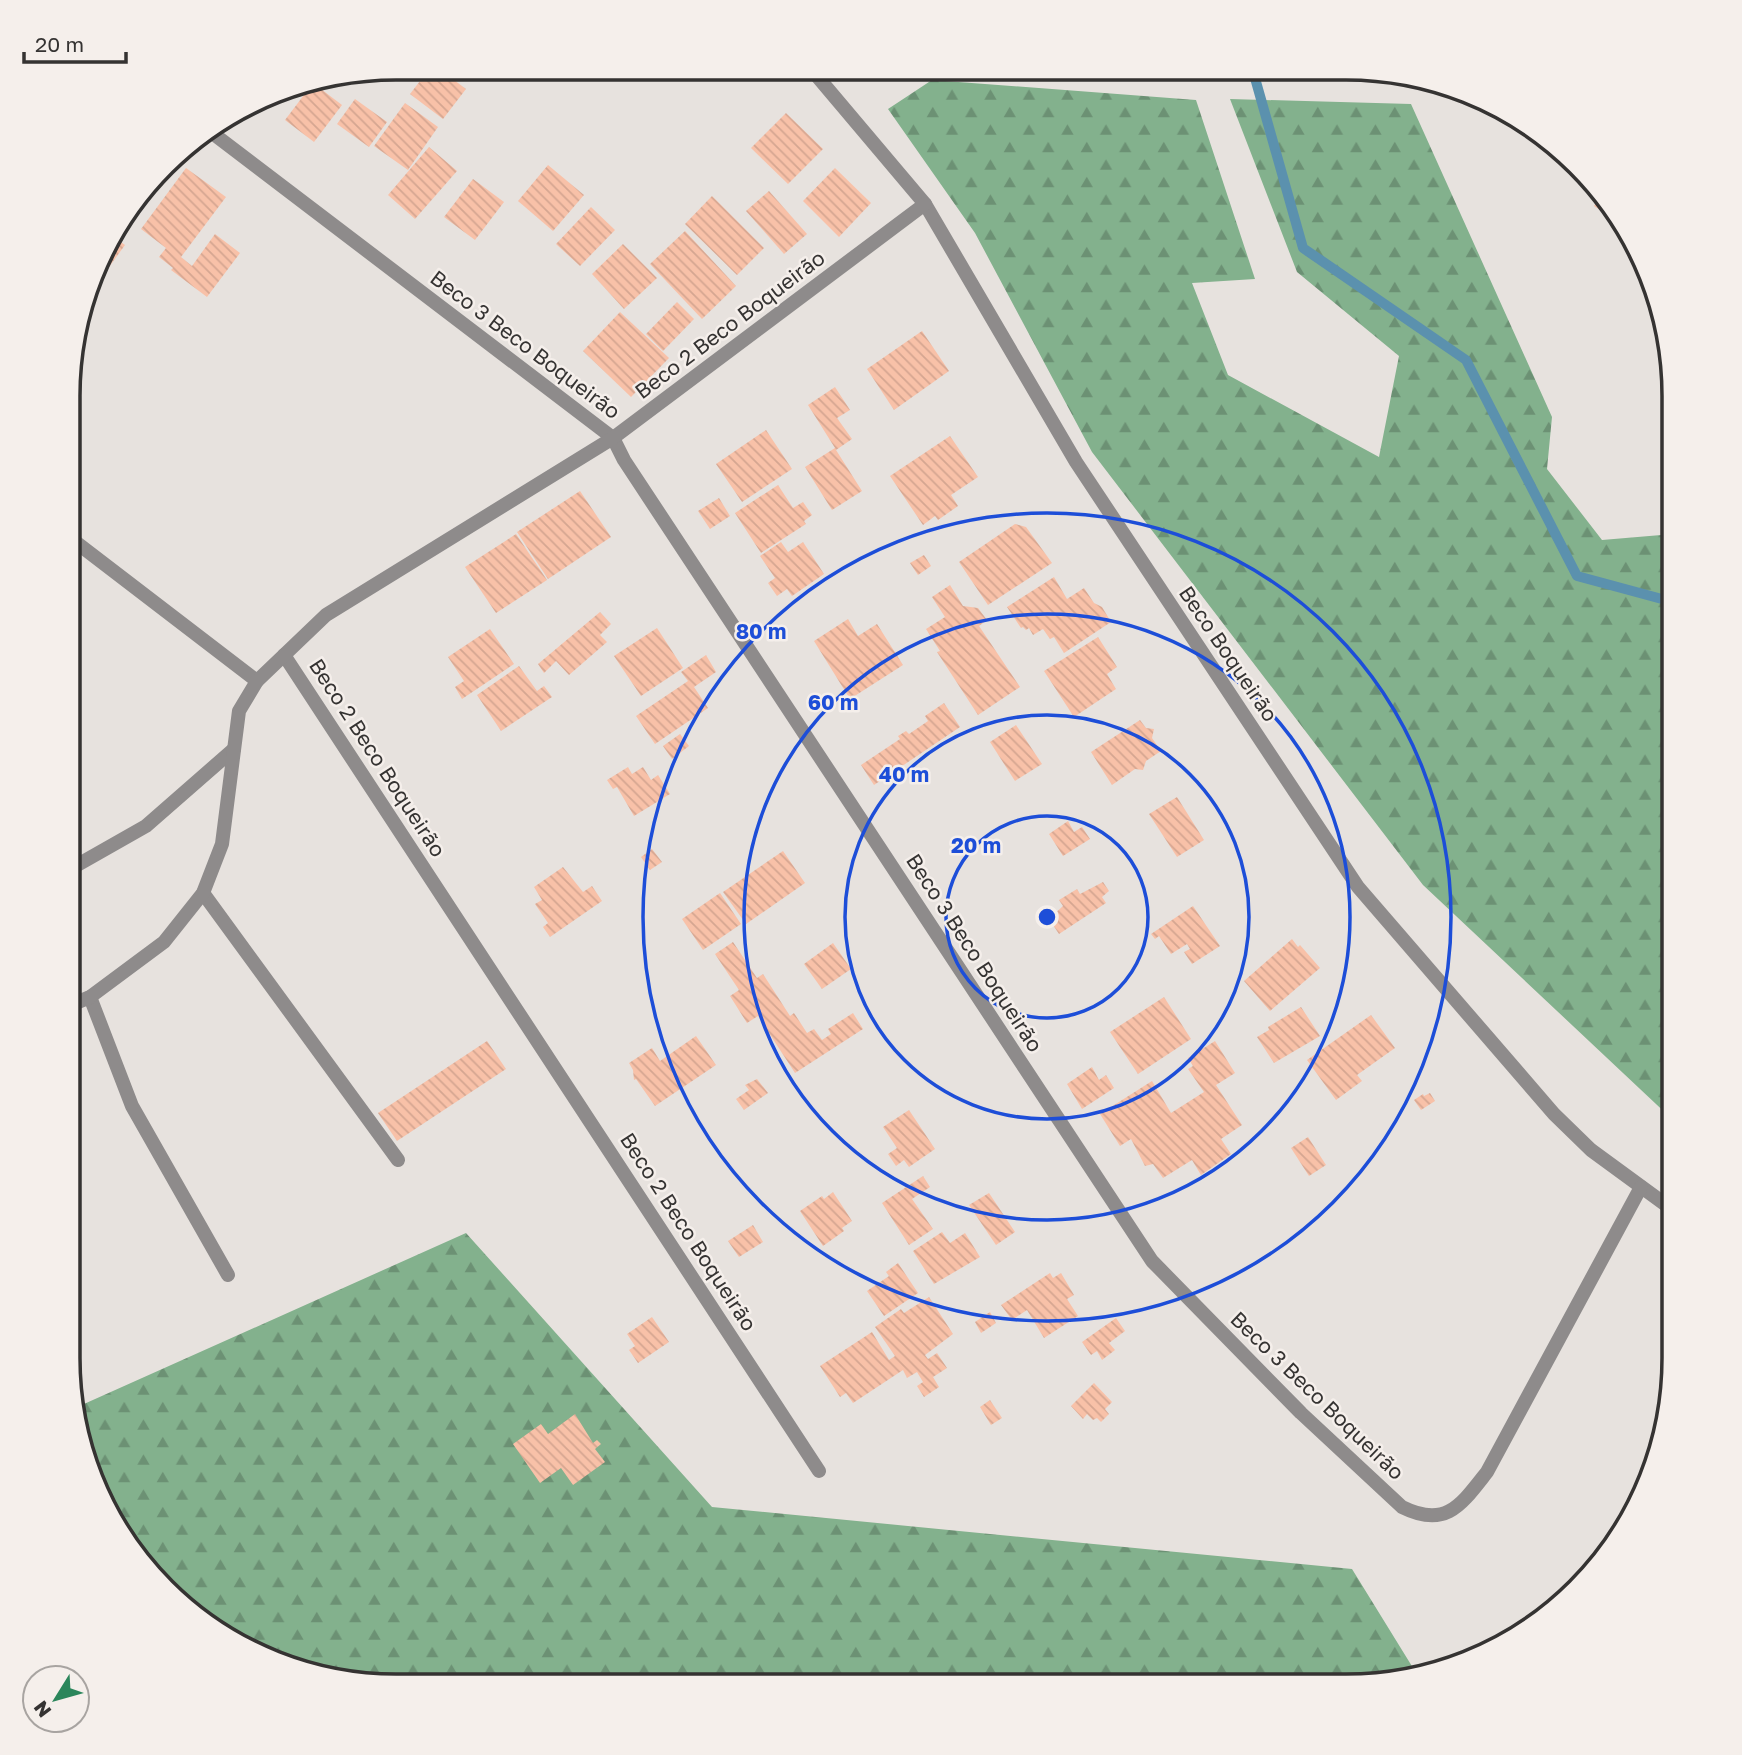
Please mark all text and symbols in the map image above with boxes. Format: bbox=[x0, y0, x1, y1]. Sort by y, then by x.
scale bar bbox=[24, 21, 126, 65]
text: 20 m bbox=[35, 31, 84, 57]
street label: Beco 2 Beco Boqueirão bbox=[629, 244, 829, 404]
street label: Beco 3 Beco Boqueirão bbox=[425, 264, 626, 424]
street label: Beco Boqueirão bbox=[1174, 581, 1284, 726]
text: 80 m bbox=[736, 618, 786, 644]
street label: Beco 2 Beco Boqueirão bbox=[304, 653, 452, 861]
text: 60 m bbox=[808, 689, 858, 715]
text: 40 m bbox=[879, 761, 929, 787]
text: 20 m bbox=[951, 832, 1001, 858]
street label: Beco 3 Beco Boqueirão bbox=[901, 848, 1049, 1056]
centre of rings bbox=[1035, 905, 1059, 929]
street label: Beco 2 Beco Boqueirão bbox=[615, 1127, 763, 1335]
street label: Beco 3 Beco Boqueirão bbox=[1226, 1306, 1410, 1485]
north arrow bbox=[21, 1664, 91, 1734]
text: N bbox=[28, 1697, 56, 1722]

